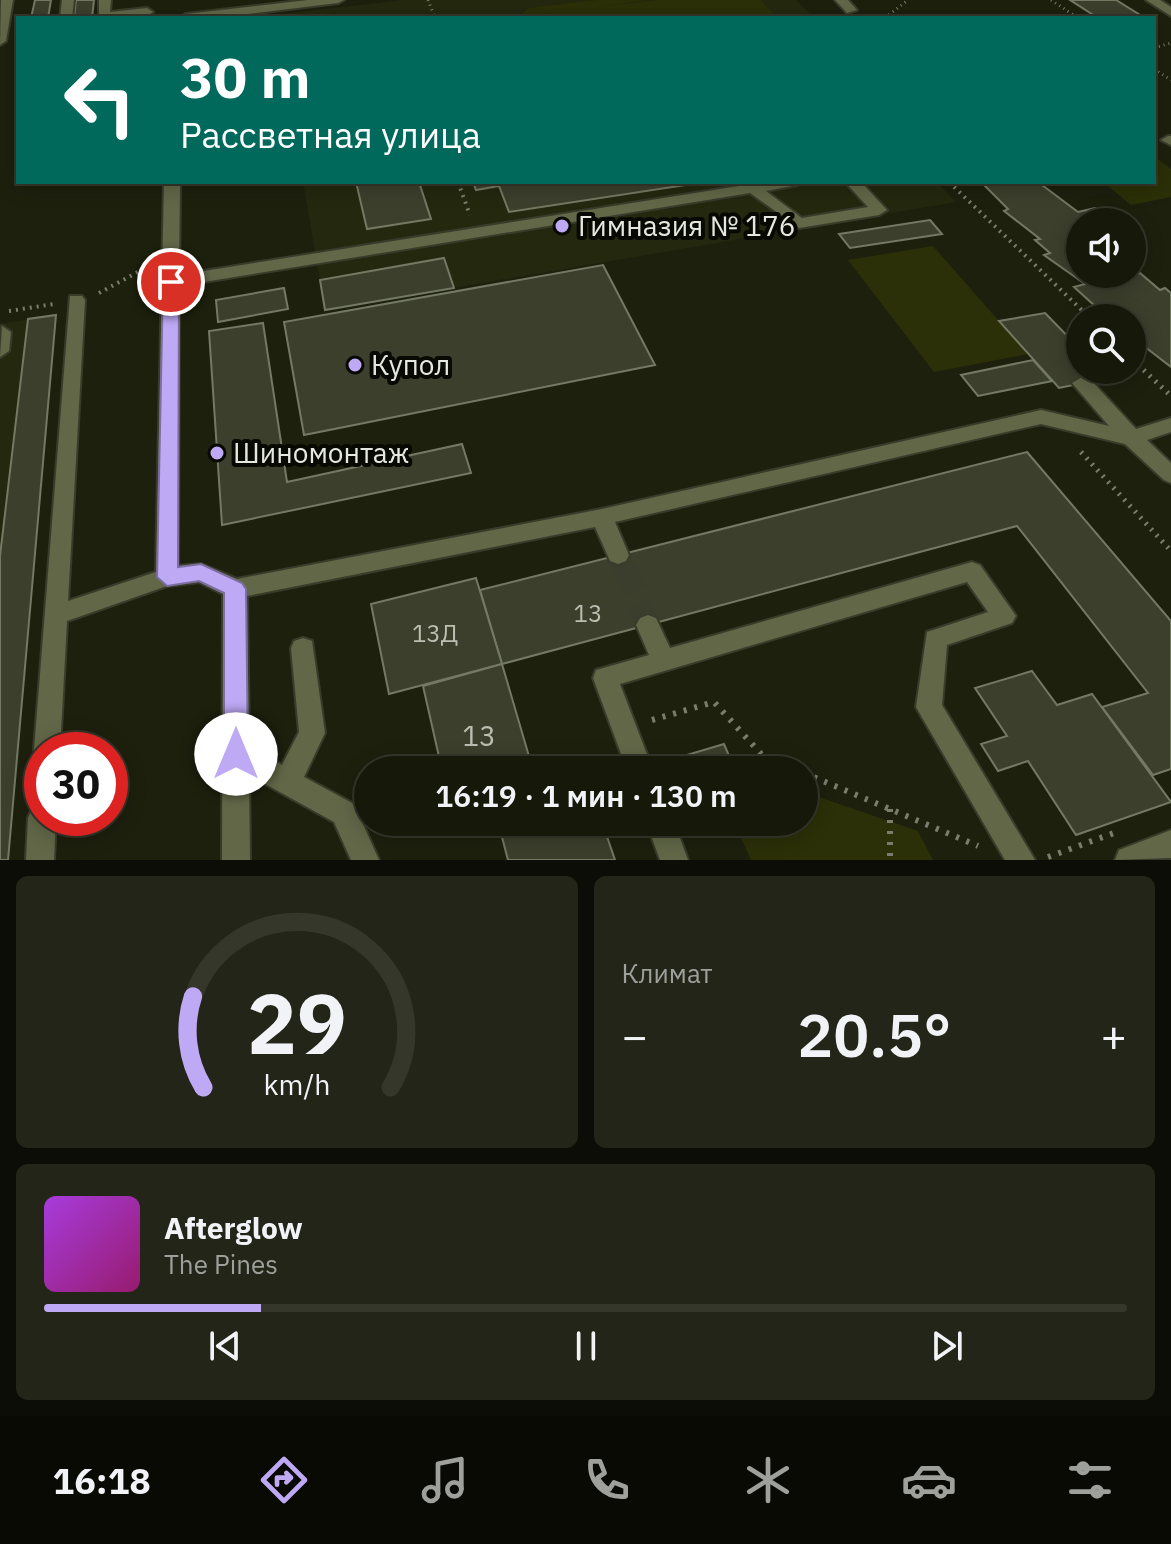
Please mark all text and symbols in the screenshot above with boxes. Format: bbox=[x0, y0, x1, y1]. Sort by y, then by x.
text: 30 m bbox=[180, 41, 310, 113]
icon: left bbox=[48, 48, 152, 152]
text: Рассветная улица bbox=[180, 111, 481, 158]
place label: Гимназия № 176 bbox=[578, 207, 796, 244]
map controls bbox=[1066, 208, 1146, 384]
button: sound bbox=[1066, 208, 1146, 288]
marker: Гимназия № 176 bbox=[553, 217, 571, 235]
pin bbox=[137, 248, 205, 316]
icon: arrive bbox=[149, 260, 193, 304]
button: search bbox=[1066, 304, 1146, 384]
place label: Купол bbox=[371, 346, 450, 383]
marker: Купол bbox=[346, 356, 364, 374]
place label: Шиномонтаж bbox=[233, 434, 409, 471]
marker: Шиномонтаж bbox=[208, 444, 226, 462]
house number: 13 bbox=[574, 597, 602, 629]
house number: 13Д bbox=[412, 617, 458, 649]
position arrow bbox=[194, 712, 278, 796]
house number: 13 bbox=[462, 717, 496, 754]
speed limit sign: 30 bbox=[24, 732, 128, 836]
text: 16:19 · 1 мин · 130 m bbox=[435, 776, 737, 815]
text: Климат bbox=[622, 956, 713, 990]
text: 29 bbox=[247, 969, 347, 1077]
text: 20.5° bbox=[797, 995, 951, 1074]
text: − bbox=[622, 1007, 648, 1064]
text: + bbox=[1101, 1007, 1127, 1064]
text: km/h bbox=[263, 1066, 330, 1103]
text: Afterglow bbox=[164, 1208, 303, 1247]
text: The Pines bbox=[164, 1247, 278, 1281]
icon: previous bbox=[203, 1324, 247, 1368]
icon: pause bbox=[564, 1324, 608, 1368]
icon: next bbox=[925, 1324, 969, 1368]
icon: directions bbox=[256, 1452, 312, 1508]
icon: music bbox=[417, 1452, 473, 1508]
icon: phone bbox=[579, 1452, 635, 1508]
icon: climate bbox=[740, 1452, 796, 1508]
icon: car bbox=[901, 1452, 957, 1508]
icon: filters bbox=[1062, 1452, 1118, 1508]
text: 16:18 bbox=[53, 1457, 151, 1504]

